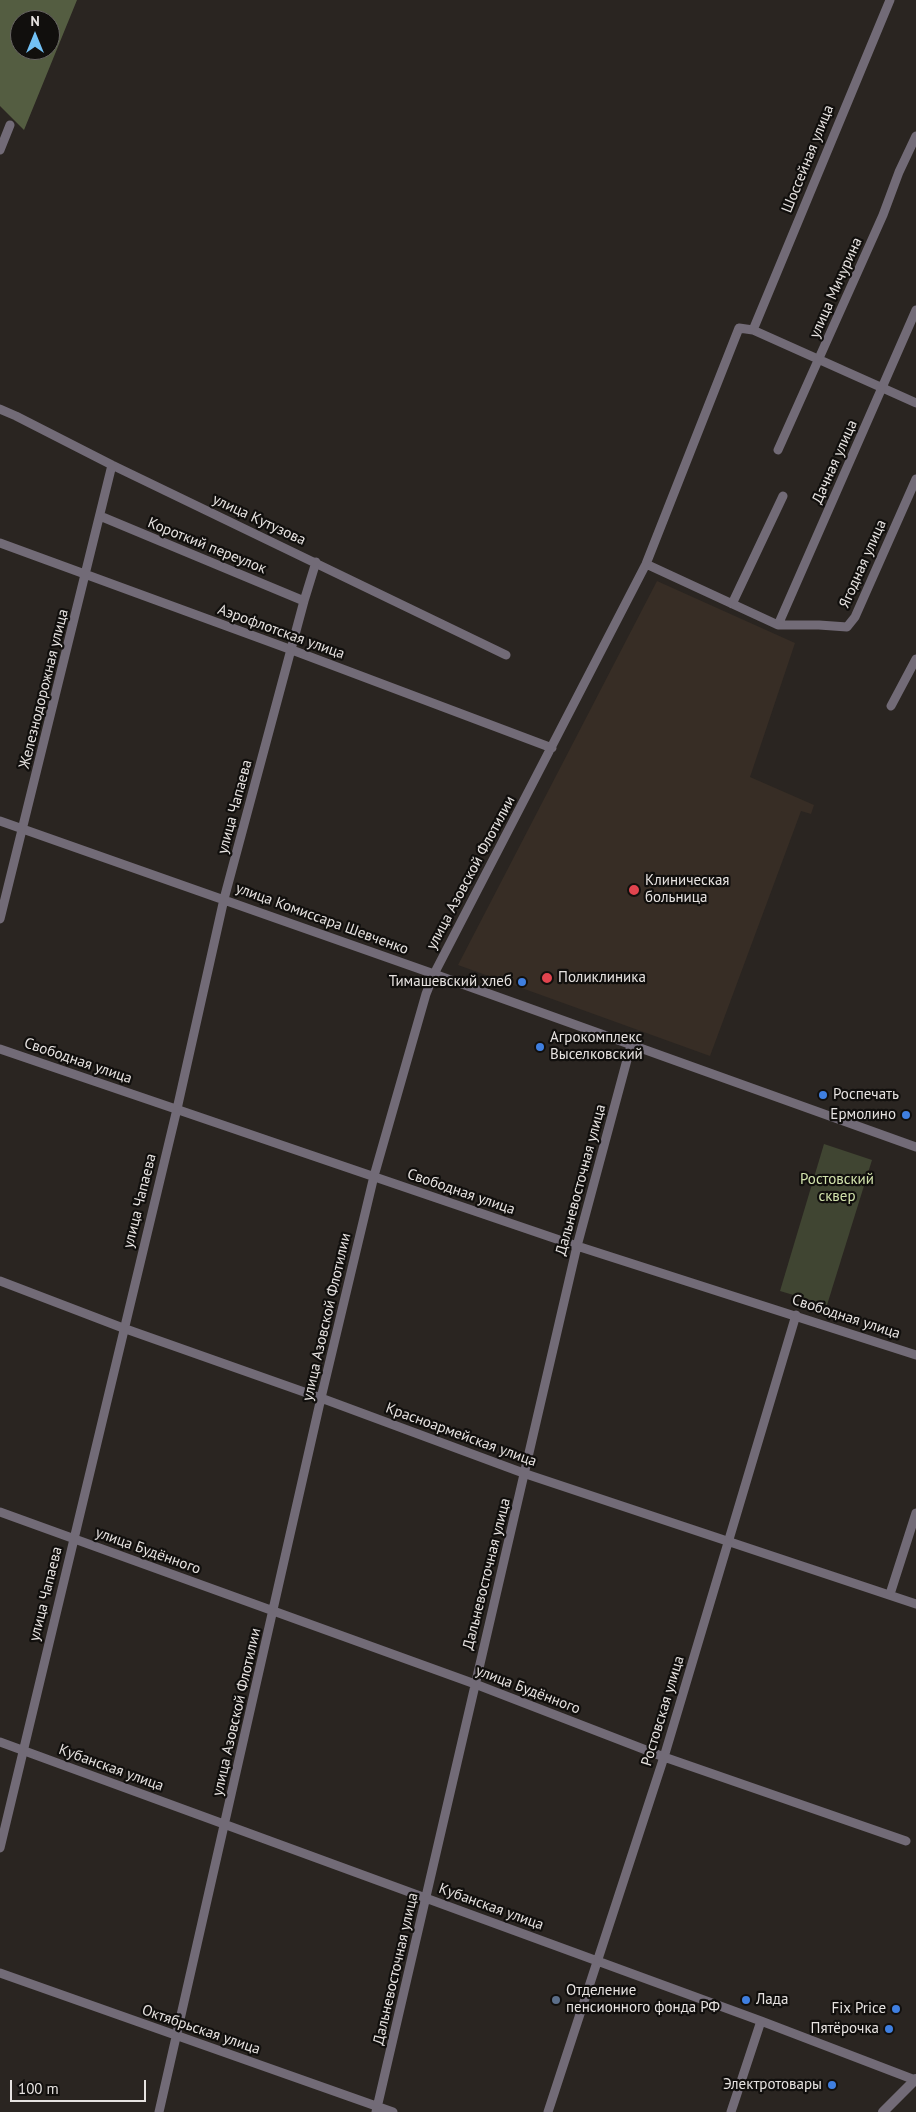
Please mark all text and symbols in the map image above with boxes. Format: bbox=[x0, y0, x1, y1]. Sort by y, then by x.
north arrow bbox=[10, 10, 60, 60]
text: N bbox=[30, 12, 40, 30]
street label: Шоссейная улица bbox=[778, 102, 838, 216]
street label: улица Мичурина bbox=[806, 235, 866, 341]
street label: Дачная улица bbox=[809, 417, 861, 507]
street label: улица Кутузова bbox=[209, 491, 309, 549]
street label: Короткий переулок bbox=[145, 514, 269, 578]
street label: Ягодная улица bbox=[836, 517, 890, 611]
street label: Аэрофлотская улица bbox=[215, 601, 347, 663]
street label: Железнодорожная улица bbox=[15, 607, 73, 771]
street label: улица Чапаева bbox=[214, 758, 256, 856]
street label: улица Азовской Флотилии bbox=[423, 793, 519, 953]
place label: Клиническая больница bbox=[645, 872, 729, 907]
street label: улица Комиссара Шевченко bbox=[233, 879, 411, 959]
marker: Клиническая больница bbox=[627, 883, 641, 897]
place label: Поликлиника bbox=[558, 969, 646, 987]
marker: Поликлиника bbox=[540, 971, 554, 985]
place label: Тимашевский хлеб bbox=[389, 973, 512, 991]
marker: Тимашевский хлеб bbox=[516, 976, 528, 988]
place label: Агрокомплекс Выселковский bbox=[550, 1029, 643, 1064]
street label: Свободная улица bbox=[22, 1034, 134, 1088]
marker: Агрокомплекс Выселковский bbox=[534, 1041, 546, 1053]
place label: Роспечать bbox=[833, 1086, 899, 1104]
marker: Роспечать bbox=[817, 1089, 829, 1101]
street label: Дальневосточная улица bbox=[552, 1102, 610, 1258]
place label: Ермолино bbox=[830, 1106, 896, 1124]
marker: Ермолино bbox=[900, 1109, 912, 1121]
street label: улица Чапаева bbox=[120, 1152, 160, 1250]
street label: Свободная улица bbox=[405, 1165, 517, 1219]
park label: Ростовский сквер bbox=[800, 1171, 874, 1206]
street label: улица Азовской Флотилии bbox=[299, 1231, 355, 1403]
street label: Свободная улица bbox=[789, 1291, 903, 1343]
street label: Красноармейская улица bbox=[383, 1399, 539, 1471]
street label: Дальневосточная улица bbox=[459, 1496, 515, 1652]
street label: улица Будённого bbox=[93, 1524, 203, 1578]
street label: улица Чапаева bbox=[26, 1545, 66, 1643]
street label: улица Азовской Флотилии bbox=[209, 1626, 265, 1798]
street label: Ростовская улица bbox=[638, 1654, 688, 1768]
street label: улица Будённого bbox=[473, 1662, 583, 1718]
street label: Кубанская улица bbox=[56, 1741, 166, 1795]
street label: Кубанская улица bbox=[436, 1880, 546, 1934]
street label: Дальневосточная улица bbox=[370, 1891, 422, 2047]
place label: Отделение пенсионного фонда РФ bbox=[566, 1982, 720, 2017]
place label: Лада bbox=[756, 1991, 788, 2009]
marker: Отделение пенсионного фонда РФ bbox=[550, 1994, 562, 2006]
marker: Лада bbox=[740, 1994, 752, 2006]
place label: Fix Price bbox=[831, 2000, 886, 2018]
street label: Октябрьская улица bbox=[139, 2001, 263, 2059]
marker: Fix Price bbox=[890, 2003, 902, 2015]
place label: Пятёрочка bbox=[811, 2020, 879, 2038]
marker: Пятёрочка bbox=[883, 2023, 895, 2035]
scale bar bbox=[12, 2070, 149, 2102]
place label: Электротовары bbox=[723, 2076, 822, 2094]
text: 100 m bbox=[18, 2079, 59, 2098]
marker: Электротовары bbox=[826, 2079, 838, 2091]

